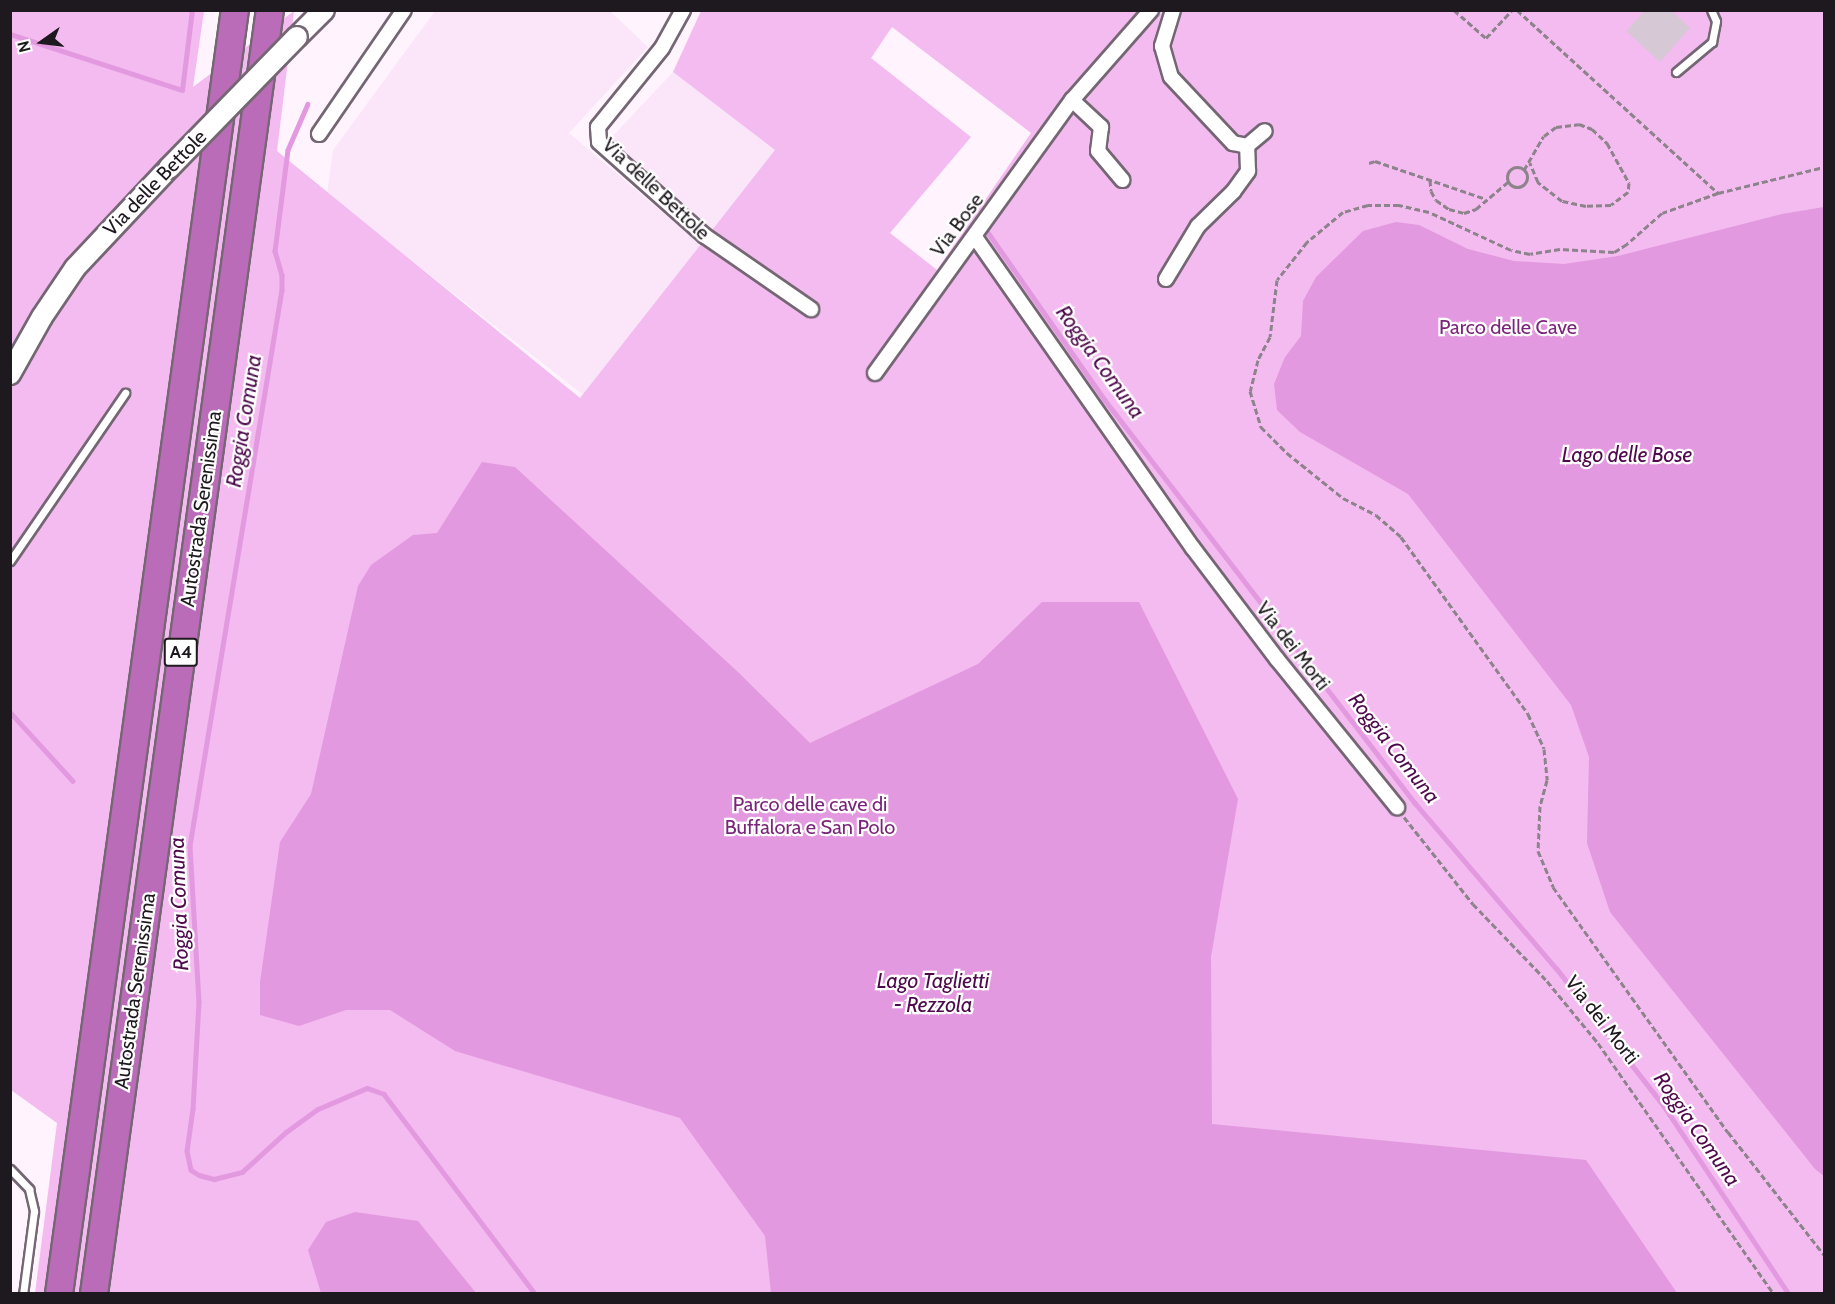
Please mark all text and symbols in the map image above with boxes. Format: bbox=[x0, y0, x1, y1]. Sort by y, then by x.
north arrow bbox=[12, 12, 72, 72]
text: N bbox=[13, 39, 35, 54]
street label: Via delle Bettole bbox=[98, 125, 212, 241]
street label: Via delle Bettole bbox=[597, 133, 715, 245]
street label: Via Bose bbox=[925, 189, 989, 261]
water label: Roggia Comuna bbox=[1051, 301, 1149, 423]
park label: Parco delle Cave bbox=[1439, 315, 1577, 339]
water label: Roggia Comuna bbox=[221, 353, 267, 489]
street label: Autostrada Serenissima bbox=[175, 409, 227, 609]
water label: Lago delle Bose bbox=[1562, 442, 1692, 468]
street label: Via dei Morti bbox=[1251, 597, 1335, 695]
road number: A4 bbox=[163, 637, 199, 667]
water label: Roggia Comuna bbox=[1343, 688, 1445, 808]
park label: Parco delle cave di Buffalora e San Polo bbox=[725, 792, 895, 839]
water label: Roggia Comuna bbox=[164, 837, 194, 971]
street label: Autostrada Serenissima bbox=[109, 891, 161, 1091]
water label: Lago Taglietti - Rezzola bbox=[877, 968, 989, 1018]
street label: Via dei Morti bbox=[1560, 971, 1644, 1069]
water label: Roggia Comuna bbox=[1648, 1067, 1746, 1191]

